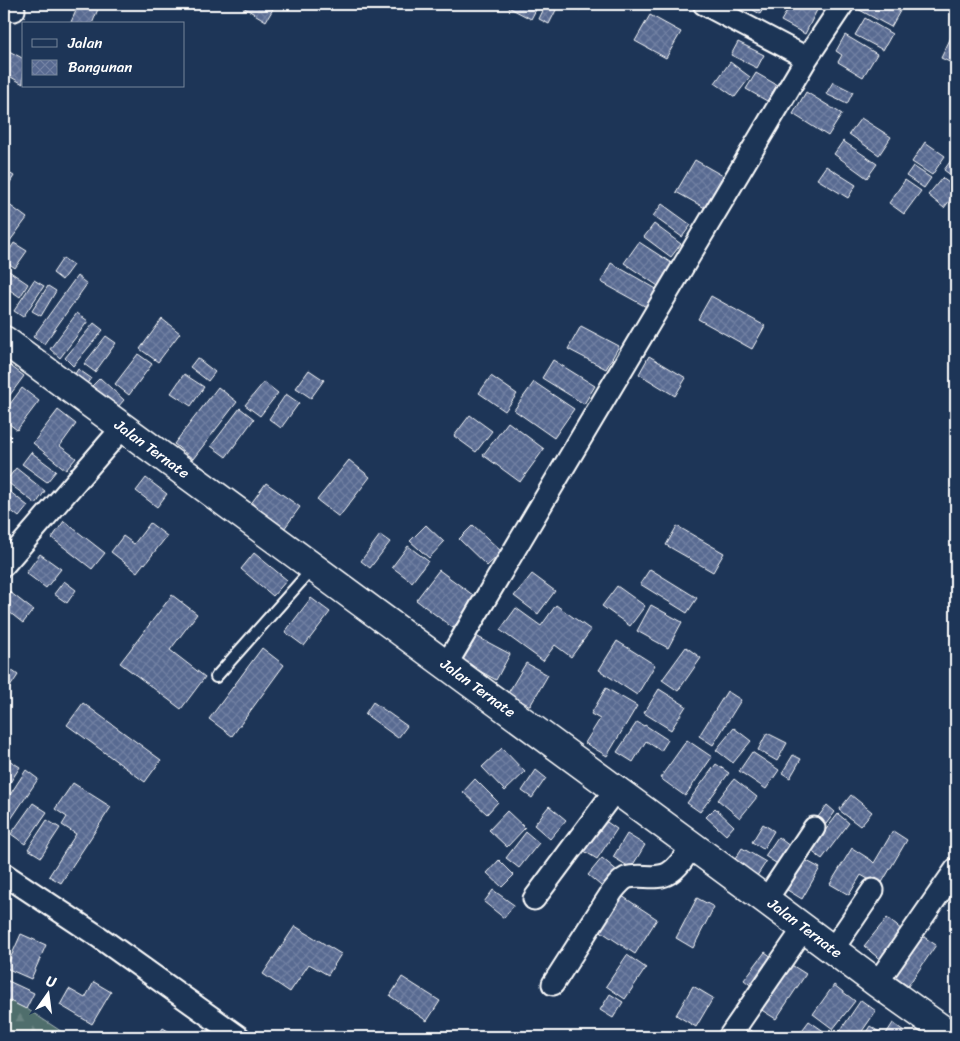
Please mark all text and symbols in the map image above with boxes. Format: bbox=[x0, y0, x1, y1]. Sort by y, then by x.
legend bbox=[22, 22, 185, 88]
text: Jalan bbox=[67, 30, 102, 56]
text: Bangunan bbox=[68, 54, 132, 80]
street label: Jalan Ternate bbox=[108, 412, 196, 486]
street label: Jalan Ternate bbox=[434, 651, 522, 725]
street label: Jalan Ternate bbox=[761, 890, 848, 965]
north arrow bbox=[22, 968, 72, 1018]
text: U bbox=[43, 969, 59, 995]

